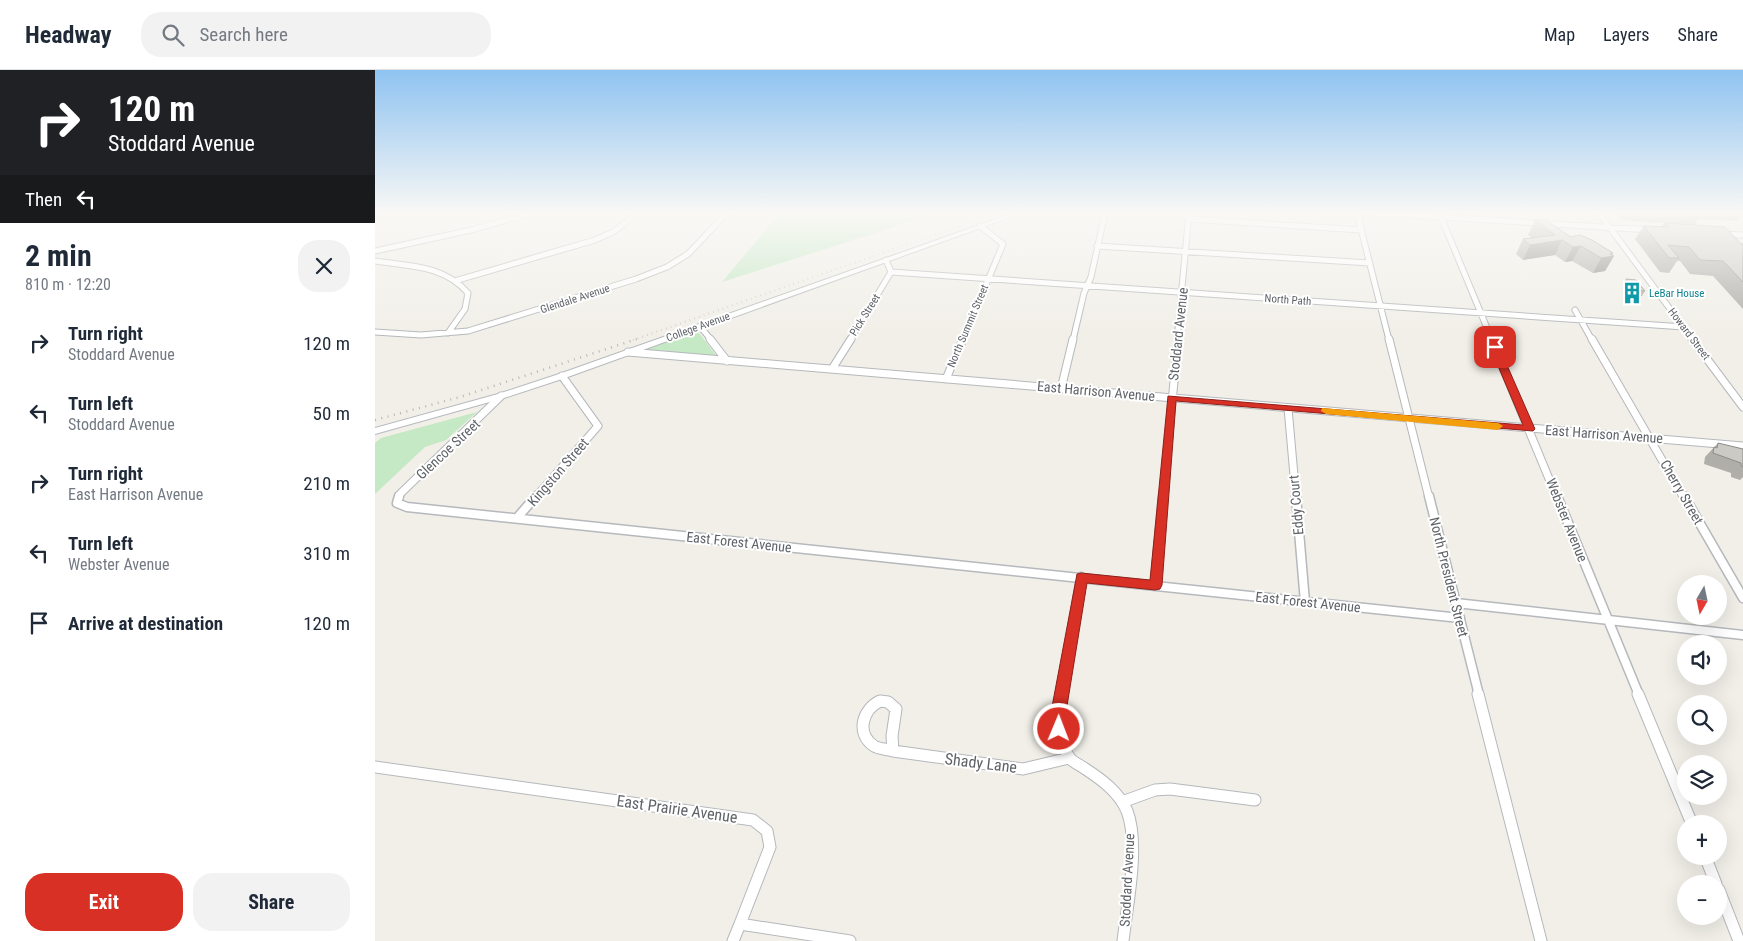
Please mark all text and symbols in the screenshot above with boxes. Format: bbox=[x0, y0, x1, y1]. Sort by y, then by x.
search box bbox=[141, 12, 491, 57]
text: Headway bbox=[25, 21, 111, 49]
icon: search bbox=[159, 21, 187, 49]
text: Search here bbox=[199, 23, 288, 46]
text: Map bbox=[1544, 24, 1575, 45]
text: Layers bbox=[1603, 24, 1650, 45]
text: Share bbox=[1678, 24, 1718, 45]
text: 120 m bbox=[108, 89, 195, 130]
icon: right bbox=[25, 90, 90, 155]
text: Stoddard Avenue bbox=[108, 131, 255, 156]
icon: left bbox=[72, 185, 100, 213]
text: Then bbox=[25, 188, 62, 211]
text: 2 min bbox=[25, 238, 92, 273]
button: close bbox=[298, 240, 350, 292]
text: 810 m · 12:20 bbox=[25, 275, 111, 294]
building icon: LeBar House bbox=[1619, 280, 1645, 306]
street label: Glendale Avenue bbox=[539, 282, 611, 316]
street label: North Summit Street bbox=[945, 283, 991, 369]
street label: Stoddard Avenue bbox=[1165, 286, 1191, 381]
place label: LeBar House bbox=[1649, 287, 1704, 300]
street label: Pick Street bbox=[847, 292, 883, 338]
street label: North Path bbox=[1264, 292, 1312, 308]
street label: Howard Street bbox=[1665, 305, 1713, 363]
street label: College Avenue bbox=[664, 309, 732, 345]
text: Turn right bbox=[68, 322, 143, 345]
pin bbox=[1474, 326, 1516, 368]
icon: right bbox=[25, 329, 53, 357]
text: 120 m bbox=[303, 332, 350, 355]
icon: arrive bbox=[1481, 333, 1509, 361]
text: Stoddard Avenue bbox=[68, 345, 175, 364]
street label: East Harrison Avenue bbox=[1036, 378, 1156, 404]
text: Turn left bbox=[68, 392, 133, 415]
icon: left bbox=[25, 399, 53, 427]
text: 50 m bbox=[313, 402, 350, 425]
text: Stoddard Avenue bbox=[68, 415, 175, 434]
street label: Glencoe Street bbox=[413, 416, 483, 482]
street label: East Harrison Avenue bbox=[1544, 422, 1664, 446]
street label: Kingston Street bbox=[524, 435, 592, 509]
street label: Cherry Street bbox=[1657, 457, 1707, 527]
text: Turn right bbox=[68, 462, 143, 485]
icon: right bbox=[25, 469, 53, 497]
text: 210 m bbox=[303, 472, 350, 495]
street label: Eddy Court bbox=[1285, 474, 1307, 536]
street label: Webster Avenue bbox=[1543, 476, 1591, 565]
text: East Harrison Avenue bbox=[68, 485, 203, 504]
street label: North President Street bbox=[1426, 515, 1472, 639]
street label: East Forest Avenue bbox=[686, 529, 793, 556]
text: Turn left bbox=[68, 532, 133, 555]
icon: left bbox=[25, 539, 53, 567]
text: 310 m bbox=[303, 542, 350, 565]
text: Webster Avenue bbox=[68, 555, 169, 574]
north arrow bbox=[1677, 575, 1727, 625]
map controls bbox=[1677, 575, 1727, 925]
street label: East Forest Avenue bbox=[1255, 589, 1362, 616]
icon: arrive bbox=[25, 609, 53, 637]
text: Arrive at destination bbox=[68, 612, 223, 635]
text: 120 m bbox=[303, 612, 350, 635]
button: sound bbox=[1677, 635, 1727, 685]
button: search bbox=[1677, 695, 1727, 745]
position arrow bbox=[1032, 702, 1084, 754]
street label: Shady Lane bbox=[944, 749, 1018, 777]
button: layers bbox=[1677, 755, 1727, 805]
street label: East Prairie Avenue bbox=[615, 791, 739, 827]
button: + bbox=[1677, 815, 1727, 865]
street label: Stoddard Avenue bbox=[1117, 832, 1137, 927]
button: Exit bbox=[25, 873, 183, 931]
button: Share bbox=[193, 873, 350, 931]
button: − bbox=[1677, 875, 1727, 925]

